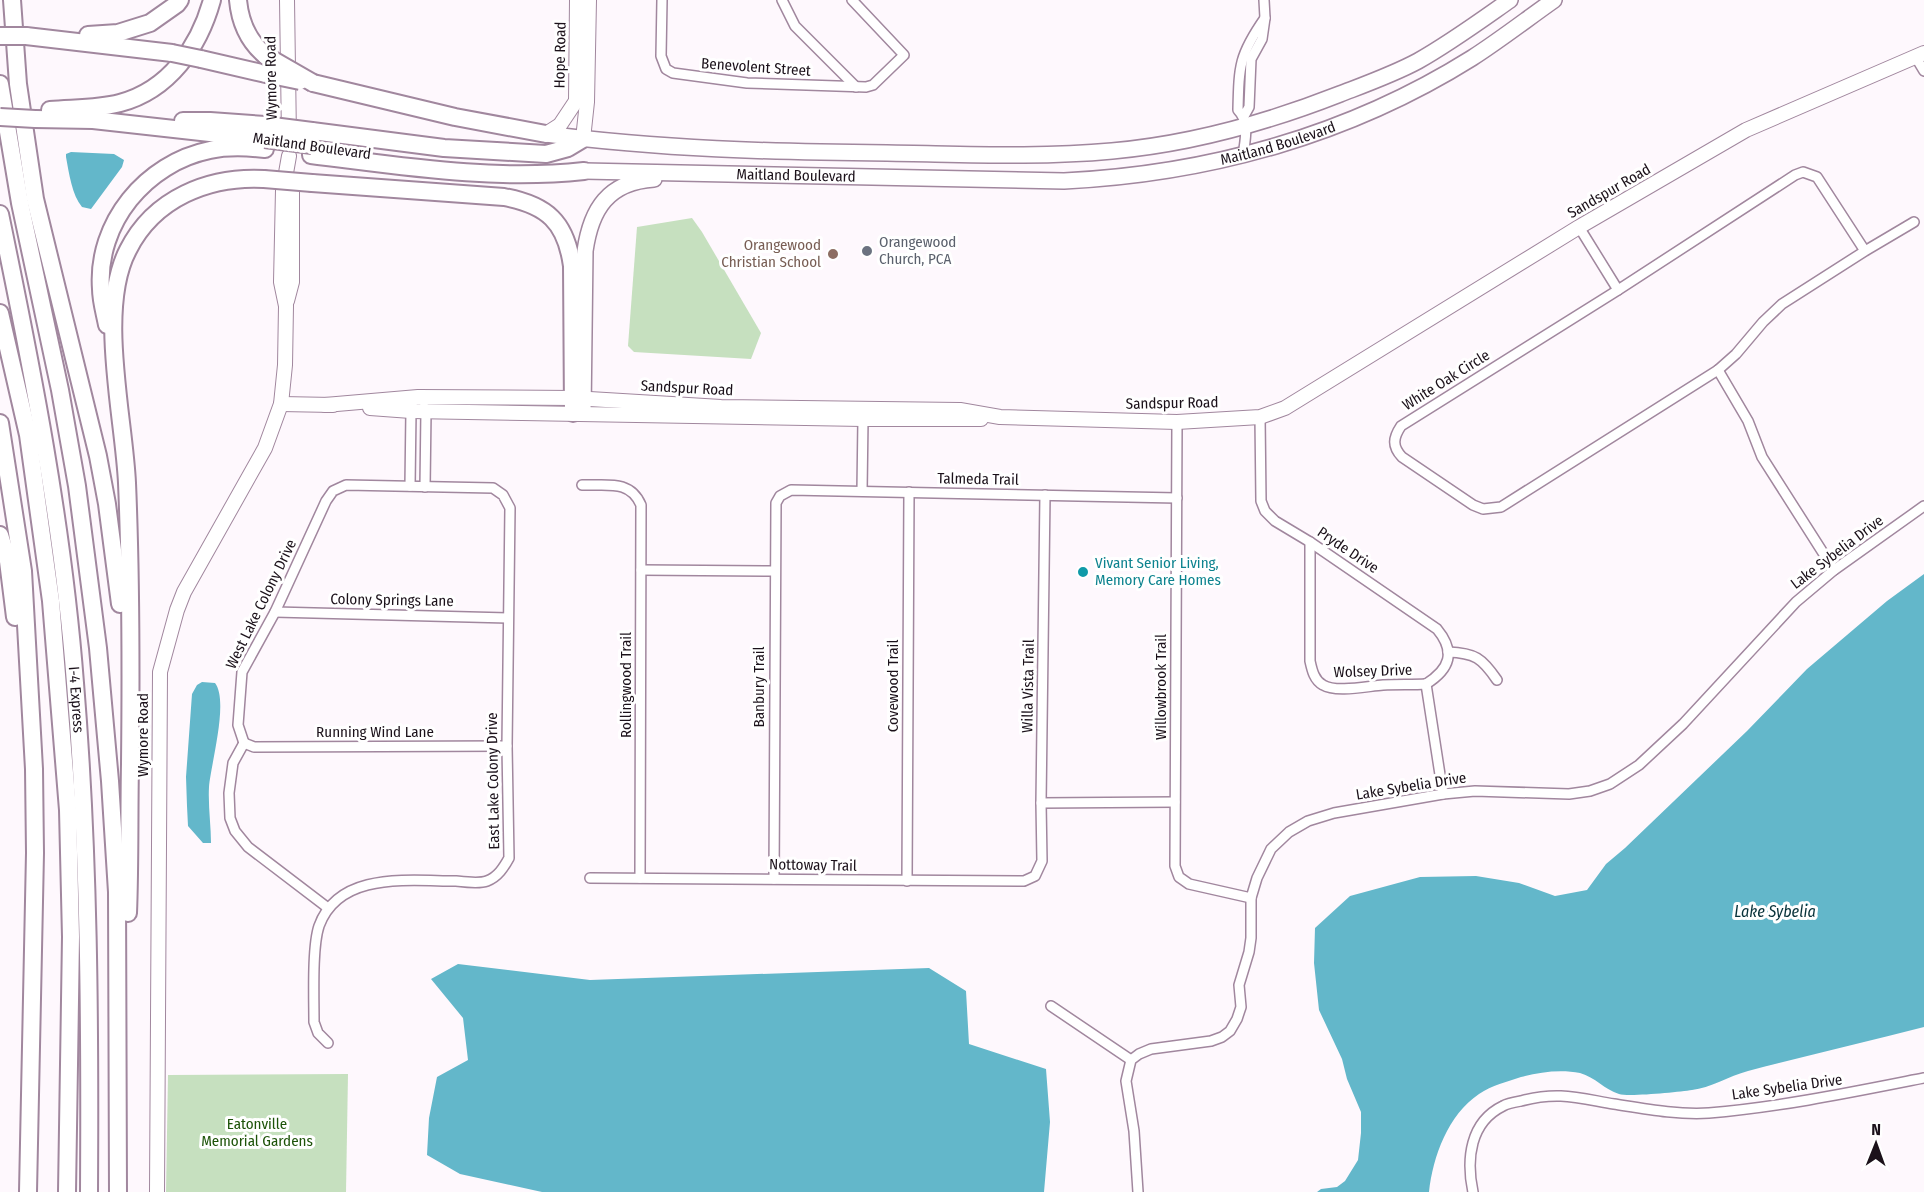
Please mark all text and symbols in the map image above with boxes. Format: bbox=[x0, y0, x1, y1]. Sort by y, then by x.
street label: Hope Road bbox=[550, 21, 570, 89]
street label: Wymore Road bbox=[261, 36, 281, 120]
street label: Benevolent Street bbox=[701, 54, 812, 80]
street label: Maitland Boulevard bbox=[1219, 118, 1338, 169]
street label: Maitland Boulevard bbox=[252, 129, 372, 163]
street label: Sandspur Road bbox=[1564, 160, 1654, 222]
street label: Maitland Boulevard bbox=[736, 165, 856, 186]
place label: Orangewood Church, PCA bbox=[879, 233, 956, 268]
place label: Orangewood Christian School bbox=[721, 236, 821, 271]
marker: Orangewood Church, PCA bbox=[860, 244, 874, 258]
marker: Orangewood Christian School bbox=[826, 247, 840, 261]
street label: White Oak Circle bbox=[1399, 346, 1493, 414]
street label: Sandspur Road bbox=[640, 377, 734, 399]
street label: Sandspur Road bbox=[1125, 393, 1219, 413]
street label: Talmeda Trail bbox=[937, 469, 1019, 489]
street label: Lake Sybelia Drive bbox=[1787, 511, 1887, 593]
street label: Pryde Drive bbox=[1314, 523, 1382, 577]
street label: West Lake Colony Drive bbox=[222, 536, 300, 672]
place label: Vivant Senior Living, Memory Care Homes bbox=[1095, 554, 1221, 589]
marker: Vivant Senior Living, Memory Care Homes bbox=[1076, 565, 1090, 579]
street label: Colony Springs Lane bbox=[330, 590, 454, 610]
street label: Rollingwood Trail bbox=[617, 632, 635, 738]
street label: Willowbrook Trail bbox=[1152, 634, 1170, 740]
street label: Willa Vista Trail bbox=[1018, 639, 1038, 733]
street label: Covewood Trail bbox=[884, 640, 902, 732]
street label: Banbury Trail bbox=[750, 646, 768, 728]
street label: Wolsey Drive bbox=[1333, 661, 1413, 681]
street label: I-4 Express bbox=[65, 666, 88, 734]
street label: Wymore Road bbox=[134, 693, 152, 777]
street label: East Lake Colony Drive bbox=[483, 712, 503, 850]
street label: Running Wind Lane bbox=[316, 723, 434, 741]
street label: Lake Sybelia Drive bbox=[1355, 768, 1467, 804]
street label: Nottoway Trail bbox=[769, 855, 857, 875]
water label: Lake Sybelia bbox=[1734, 902, 1816, 921]
street label: Lake Sybelia Drive bbox=[1731, 1070, 1843, 1104]
north arrow bbox=[1846, 1114, 1906, 1174]
park label: Eatonville Memorial Gardens bbox=[201, 1115, 313, 1150]
text: N bbox=[1871, 1120, 1881, 1139]

